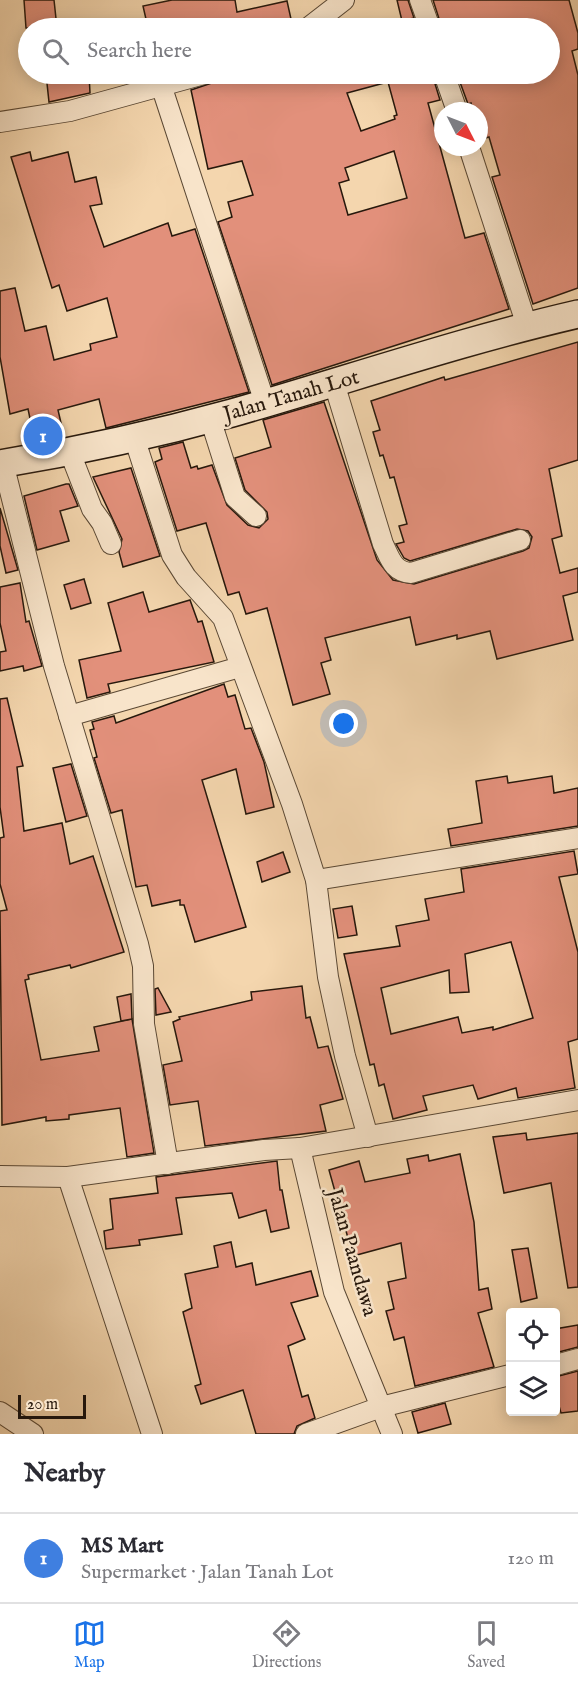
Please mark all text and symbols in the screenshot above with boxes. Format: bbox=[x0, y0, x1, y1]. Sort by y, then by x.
search box bbox=[18, 18, 560, 84]
icon: search bbox=[39, 35, 72, 68]
text: Search here bbox=[87, 37, 192, 65]
north arrow bbox=[434, 102, 488, 156]
street label: Jalan Tanah Lot bbox=[218, 364, 363, 429]
pin: 1 bbox=[24, 414, 63, 458]
your location bbox=[329, 709, 358, 738]
street label: Jalan Paandawa bbox=[320, 1183, 383, 1320]
map controls bbox=[506, 1308, 560, 1416]
button: locate bbox=[506, 1308, 560, 1362]
button: layers bbox=[506, 1362, 560, 1416]
scale bar bbox=[18, 1392, 86, 1420]
text: 20 m bbox=[27, 1395, 58, 1415]
text: Nearby bbox=[24, 1457, 105, 1490]
text: MS Mart bbox=[81, 1532, 164, 1560]
text: 1 bbox=[40, 1546, 47, 1571]
text: 120 m bbox=[508, 1546, 554, 1571]
text: Supermarket · Jalan Tanah Lot bbox=[81, 1560, 334, 1585]
tab: Map bbox=[73, 1617, 106, 1673]
tab: Directions bbox=[252, 1617, 321, 1673]
tab: Saved bbox=[467, 1617, 505, 1673]

